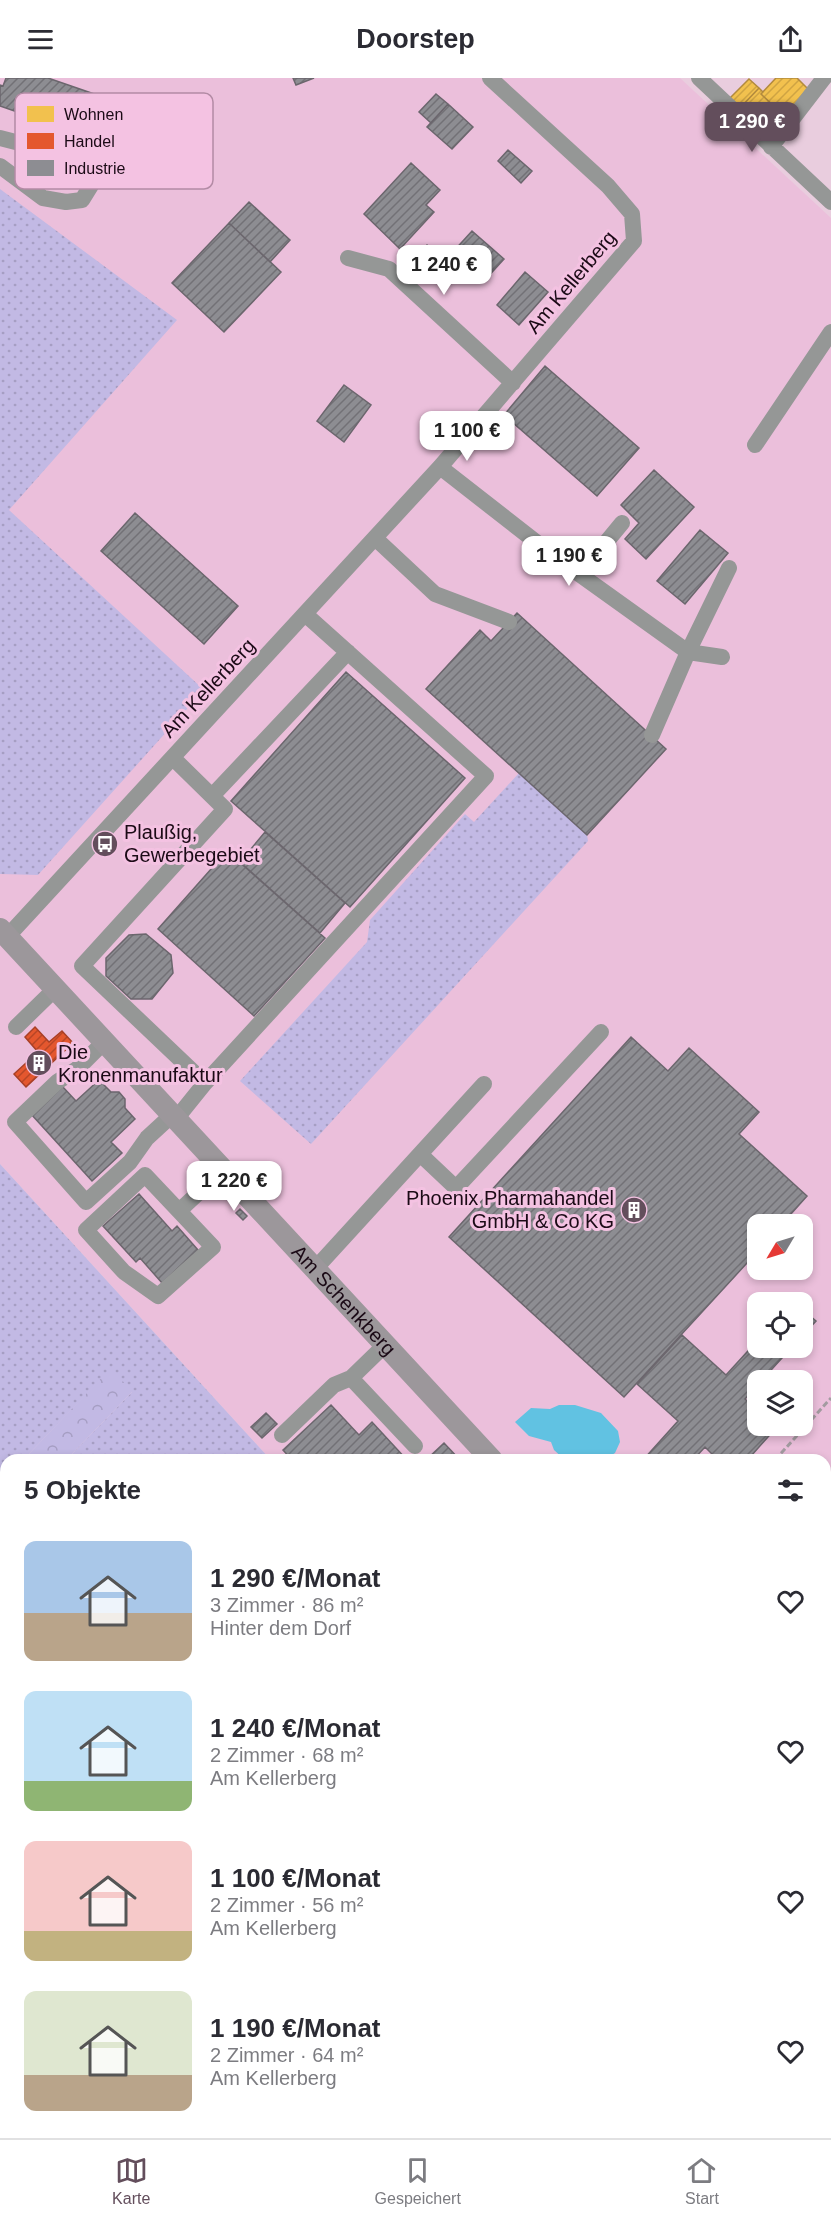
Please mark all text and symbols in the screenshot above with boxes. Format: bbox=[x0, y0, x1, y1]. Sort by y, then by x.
icon: menu bbox=[24, 23, 57, 56]
icon: share bbox=[774, 23, 807, 56]
text: Doorstep bbox=[356, 24, 475, 54]
legend bbox=[15, 93, 213, 189]
pin: 1 290 € bbox=[697, 102, 807, 153]
text: Wohnen bbox=[64, 106, 123, 123]
text: 1 290 € bbox=[719, 110, 785, 132]
text: Handel bbox=[64, 133, 115, 150]
text: Industrie bbox=[64, 160, 125, 177]
street label: Am Kellerberg bbox=[522, 226, 620, 338]
pin: 1 240 € bbox=[389, 245, 499, 296]
text: 1 240 € bbox=[411, 253, 477, 275]
pin: 1 100 € bbox=[412, 411, 522, 462]
text: 1 100 € bbox=[434, 419, 500, 441]
pin: 1 190 € bbox=[514, 536, 624, 587]
text: 1 190 € bbox=[536, 544, 602, 566]
street label: Am Kellerberg bbox=[157, 634, 259, 742]
place label: Plaußig, Gewerbegebiet bbox=[124, 821, 260, 866]
bus stop icon: Plaußig, Gewerbegebiet bbox=[90, 829, 120, 859]
place label: Die Kronenmanufaktur bbox=[58, 1041, 223, 1086]
building icon: Die Kronenmanufaktur bbox=[24, 1048, 54, 1078]
pin: 1 220 € bbox=[179, 1161, 289, 1212]
text: 1 220 € bbox=[201, 1169, 267, 1191]
place label: Phoenix Pharmahandel GmbH & Co KG bbox=[406, 1187, 614, 1232]
building icon: Phoenix Pharmahandel GmbH & Co KG bbox=[619, 1195, 649, 1225]
north arrow bbox=[747, 1214, 813, 1280]
map controls bbox=[747, 1214, 813, 1436]
street label: Am Schenkberg bbox=[287, 1240, 400, 1360]
button: locate bbox=[747, 1292, 813, 1358]
button: layers bbox=[747, 1370, 813, 1436]
icon: filters bbox=[774, 1474, 807, 1507]
text: 5 Objekte bbox=[24, 1475, 141, 1505]
text: 1 290 €/Monat bbox=[210, 1563, 381, 1593]
icon: home bbox=[72, 1565, 144, 1637]
icon: heart bbox=[774, 1585, 807, 1618]
text: 3 Zimmer · 86 m² bbox=[210, 1594, 363, 1616]
text: Hinter dem Dorf bbox=[210, 1617, 351, 1639]
text: 1 240 €/Monat bbox=[210, 1713, 381, 1743]
icon: home bbox=[72, 1715, 144, 1787]
icon: heart bbox=[774, 1735, 807, 1768]
text: 2 Zimmer · 68 m² bbox=[210, 1744, 363, 1766]
text: Am Kellerberg bbox=[210, 1767, 337, 1789]
text: 1 100 €/Monat bbox=[210, 1863, 381, 1893]
icon: home bbox=[72, 1865, 144, 1937]
icon: heart bbox=[774, 1885, 807, 1918]
text: 2 Zimmer · 56 m² bbox=[210, 1894, 363, 1916]
text: Am Kellerberg bbox=[210, 1917, 337, 1939]
text: 1 190 €/Monat bbox=[210, 2013, 381, 2043]
icon: home bbox=[72, 2015, 144, 2087]
icon: heart bbox=[774, 2035, 807, 2068]
text: 2 Zimmer · 64 m² bbox=[210, 2044, 363, 2066]
text: Am Kellerberg bbox=[210, 2067, 337, 2089]
tab: Karte bbox=[112, 2154, 150, 2208]
tab: Gespeichert bbox=[375, 2154, 461, 2208]
tab: Start bbox=[685, 2154, 719, 2208]

